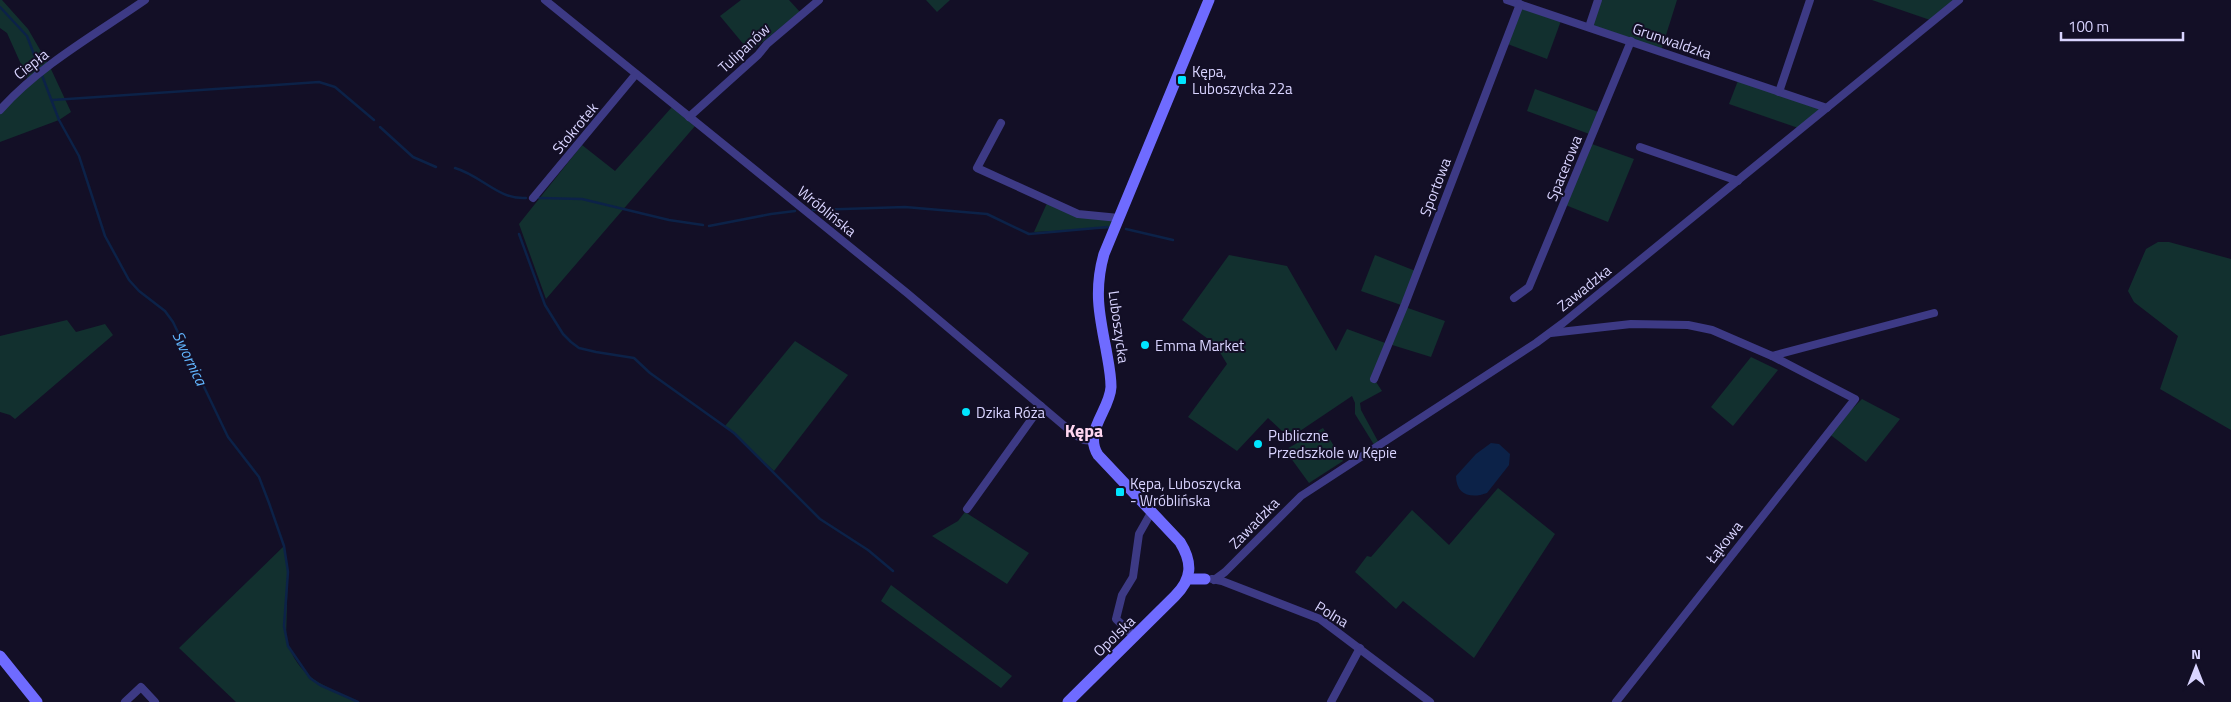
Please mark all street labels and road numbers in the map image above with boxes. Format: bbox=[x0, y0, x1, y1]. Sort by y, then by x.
street label: Grunwaldzka bbox=[1629, 17, 1715, 65]
street label: Tulipanów bbox=[713, 18, 775, 78]
street label: Ciepła bbox=[9, 43, 54, 85]
street label: Stokrotek bbox=[546, 97, 604, 159]
street label: Spacerowa bbox=[1540, 131, 1588, 204]
street label: Sportowa bbox=[1413, 154, 1457, 220]
street label: Wróblińska bbox=[792, 180, 862, 242]
street label: Zawadzka bbox=[1552, 259, 1616, 317]
street label: Luboszycka bbox=[1103, 289, 1136, 365]
street label: Zawadzka bbox=[1224, 492, 1285, 554]
street label: Łąkowa bbox=[1699, 515, 1748, 569]
street label: Polna bbox=[1311, 595, 1354, 633]
street label: Opolska bbox=[1088, 610, 1141, 662]

